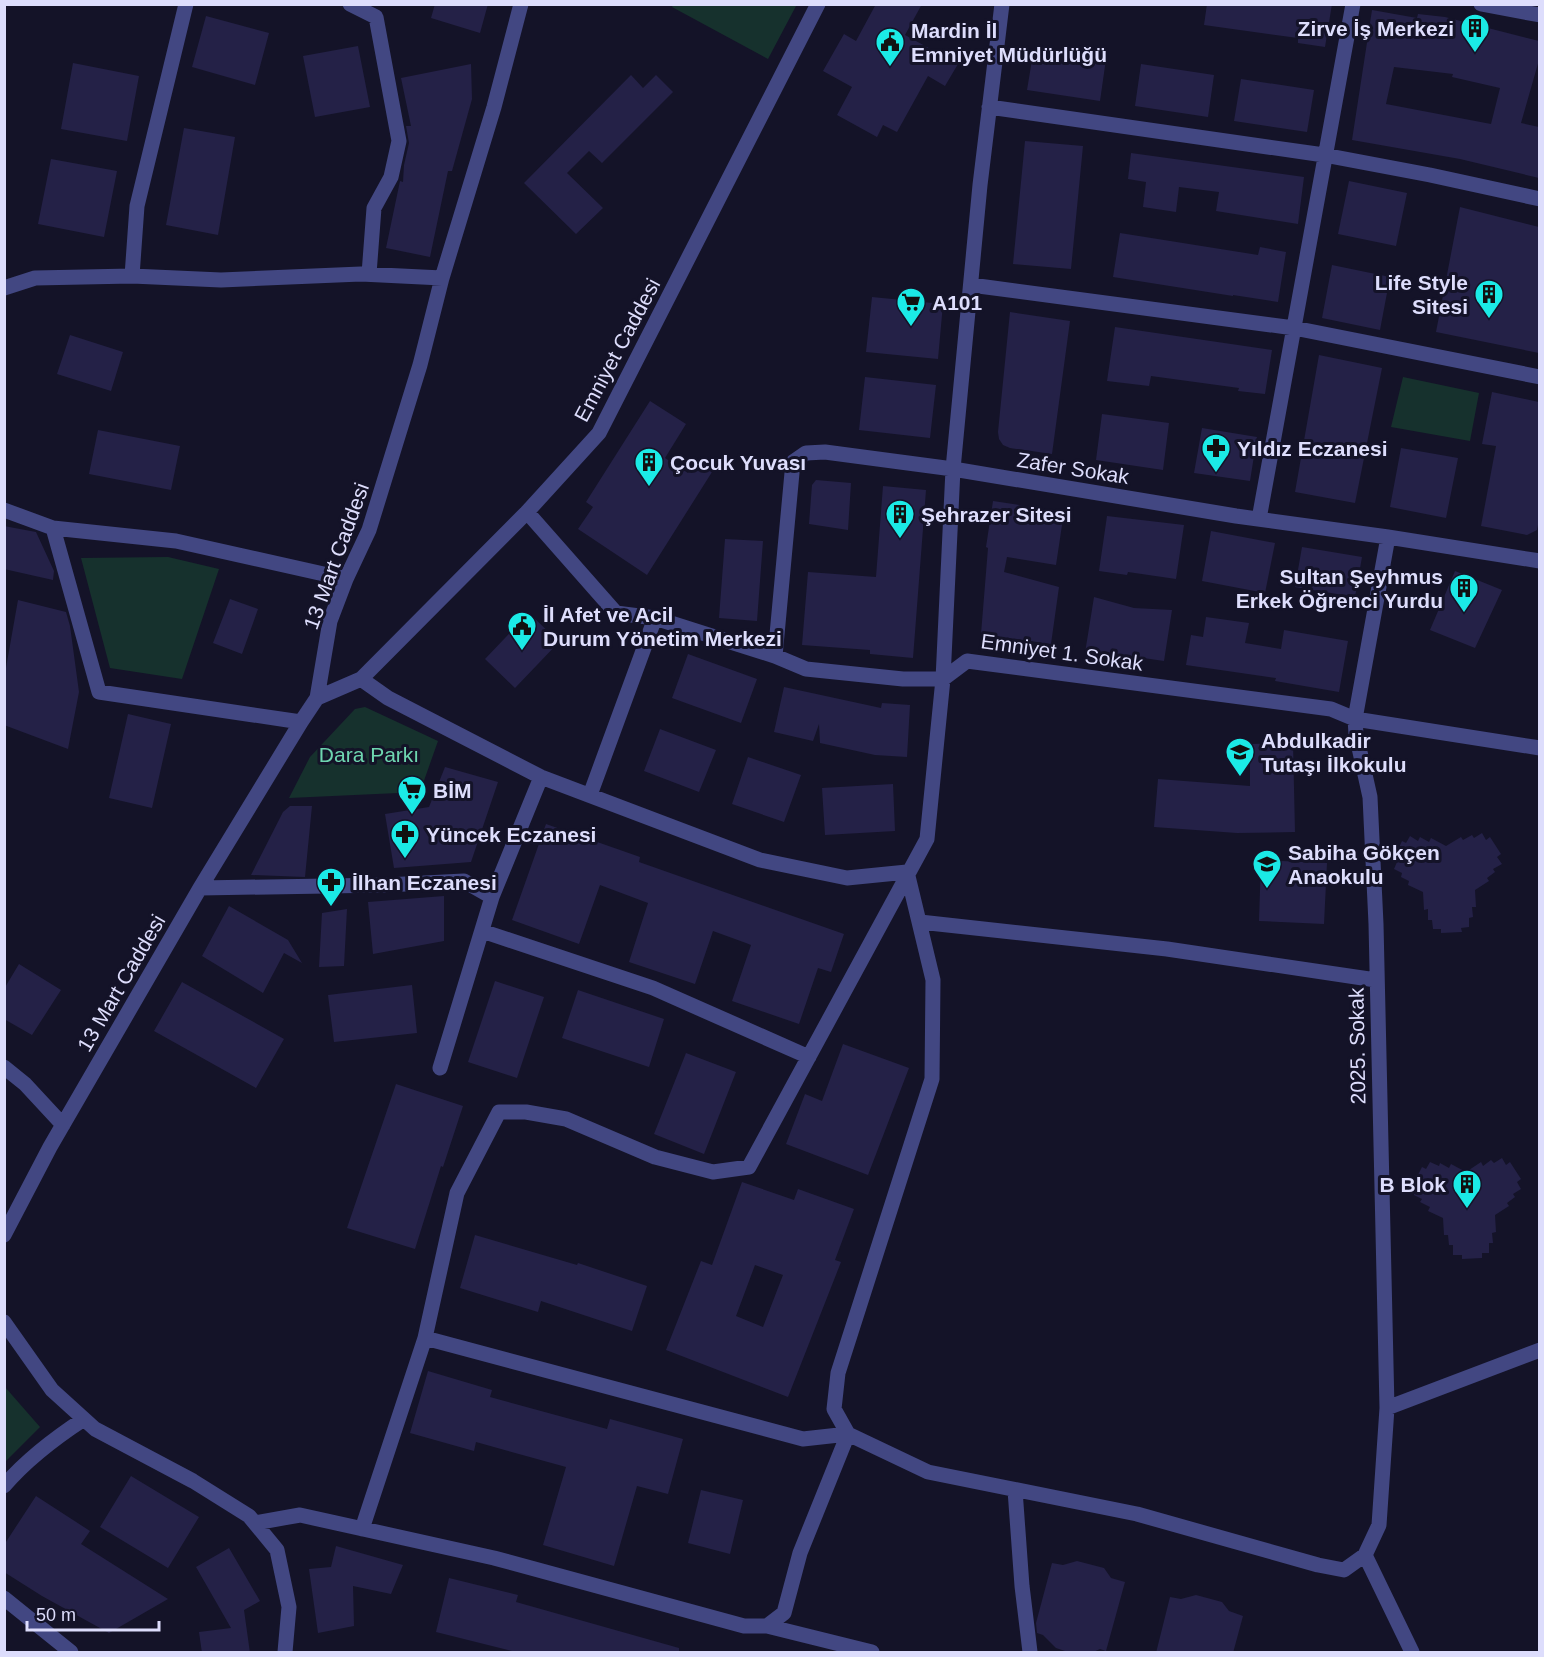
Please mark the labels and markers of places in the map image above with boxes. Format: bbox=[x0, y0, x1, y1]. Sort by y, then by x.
building icon: Zirve İş Merkezi bbox=[1459, 12, 1491, 54]
place label: Zirve İş Merkezi bbox=[1298, 17, 1454, 40]
place label: Mardin İl Emniyet Müdürlüğü bbox=[911, 19, 1107, 66]
public building icon: Mardin İl Emniyet Müdürlüğü bbox=[874, 26, 906, 68]
place label: Life Style Sitesi bbox=[1375, 271, 1468, 318]
building icon: Life Style Sitesi bbox=[1473, 278, 1505, 320]
supermarket icon: A101 bbox=[895, 286, 927, 328]
place label: A101 bbox=[932, 291, 983, 314]
pharmacy icon: Yıldız Eczanesi bbox=[1200, 432, 1232, 474]
place label: Yıldız Eczanesi bbox=[1237, 437, 1388, 460]
building icon: Çocuk Yuvası bbox=[633, 446, 665, 488]
place label: Çocuk Yuvası bbox=[670, 451, 806, 474]
building icon: Şehrazer Sitesi bbox=[884, 498, 916, 540]
place label: Şehrazer Sitesi bbox=[921, 503, 1072, 526]
place label: Sultan Şeyhmus Erkek Öğrenci Yurdu bbox=[1236, 565, 1443, 612]
building icon: Sultan Şeyhmus Erkek Öğrenci Yurdu bbox=[1448, 572, 1480, 614]
place label: İl Afet ve Acil Durum Yönetim Merkezi bbox=[543, 603, 782, 650]
public building icon: İl Afet ve Acil Durum Yönetim Merkezi bbox=[506, 610, 538, 652]
place label: Abdulkadir Tutaşı İlkokulu bbox=[1261, 729, 1406, 776]
school or university icon: Abdulkadir Tutaşı İlkokulu bbox=[1224, 736, 1256, 778]
supermarket icon: BİM bbox=[396, 774, 428, 816]
place label: BİM bbox=[433, 779, 472, 802]
pharmacy icon: Yüncek Eczanesi bbox=[389, 818, 421, 860]
place label: Yüncek Eczanesi bbox=[426, 823, 596, 846]
place label: Sabiha Gökçen Anaokulu bbox=[1288, 841, 1440, 888]
school or university icon: Sabiha Gökçen Anaokulu bbox=[1251, 848, 1283, 890]
pharmacy icon: İlhan Eczanesi bbox=[315, 866, 347, 908]
place label: İlhan Eczanesi bbox=[352, 871, 497, 894]
building icon: B Blok bbox=[1451, 1168, 1483, 1210]
place label: B Blok bbox=[1379, 1173, 1446, 1196]

